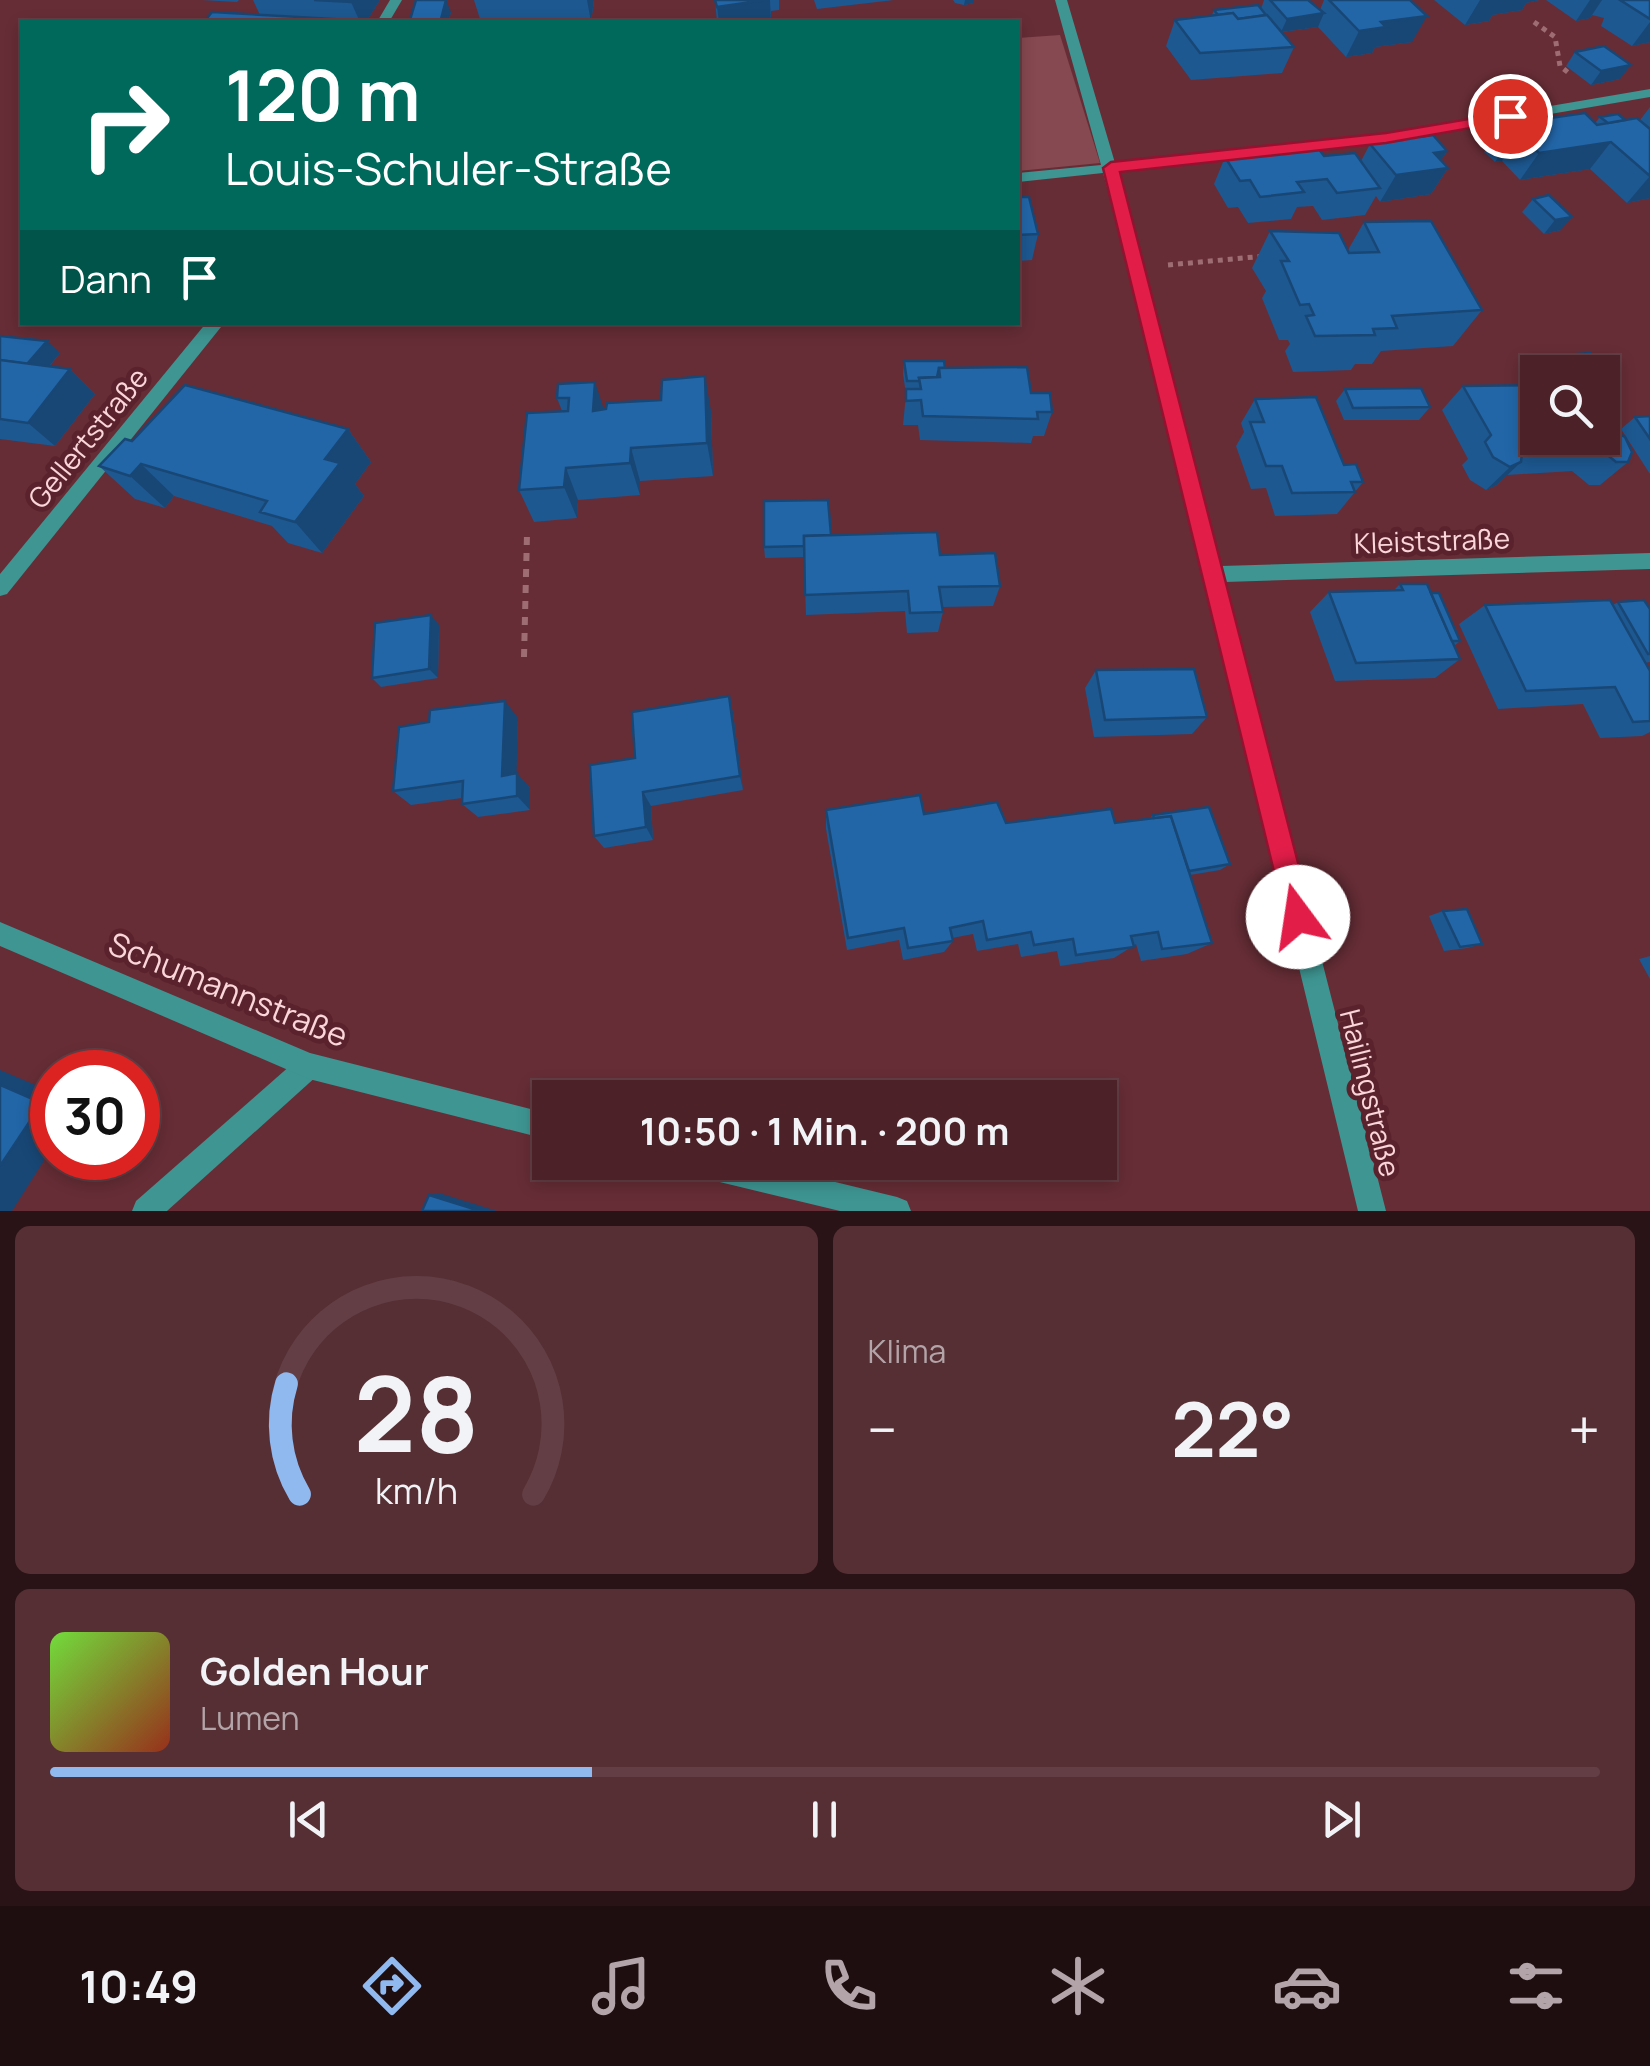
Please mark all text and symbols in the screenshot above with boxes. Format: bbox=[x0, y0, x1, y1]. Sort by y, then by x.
text: 120 m bbox=[225, 46, 420, 142]
icon: right bbox=[60, 60, 190, 190]
pin bbox=[1468, 74, 1553, 159]
icon: arrive bbox=[1483, 89, 1538, 144]
text: Louis-Schuler-Straße bbox=[225, 137, 672, 199]
icon: arrive bbox=[172, 250, 227, 305]
text: Dann bbox=[60, 252, 152, 304]
map controls bbox=[1520, 355, 1620, 455]
button: search bbox=[1520, 355, 1620, 455]
street label: Gellertstraße bbox=[19, 359, 156, 516]
street label: Kleiststraße bbox=[1353, 518, 1511, 562]
position arrow bbox=[1246, 865, 1350, 969]
street label: Schumannstraße bbox=[102, 921, 355, 1057]
street label: Hailingstraße bbox=[1332, 1005, 1410, 1181]
speed limit sign: 30 bbox=[30, 1050, 160, 1180]
text: 10:50 · 1 Min. · 200 m bbox=[640, 1104, 1009, 1156]
text: Klima bbox=[868, 1329, 946, 1373]
text: 28 bbox=[353, 1341, 479, 1483]
text: 22° bbox=[1171, 1377, 1294, 1480]
text: − bbox=[868, 1391, 897, 1467]
text: + bbox=[1568, 1391, 1600, 1467]
text: km/h bbox=[375, 1466, 458, 1515]
text: Golden Hour bbox=[200, 1644, 429, 1696]
text: Lumen bbox=[200, 1696, 300, 1740]
icon: previous bbox=[281, 1792, 336, 1847]
icon: pause bbox=[797, 1792, 852, 1847]
icon: next bbox=[1314, 1792, 1369, 1847]
icon: directions bbox=[357, 1951, 427, 2021]
icon: music bbox=[586, 1951, 656, 2021]
icon: phone bbox=[814, 1951, 884, 2021]
icon: climate bbox=[1043, 1951, 1113, 2021]
icon: car bbox=[1272, 1951, 1342, 2021]
icon: filters bbox=[1501, 1951, 1571, 2021]
text: 10:49 bbox=[79, 1955, 198, 2017]

